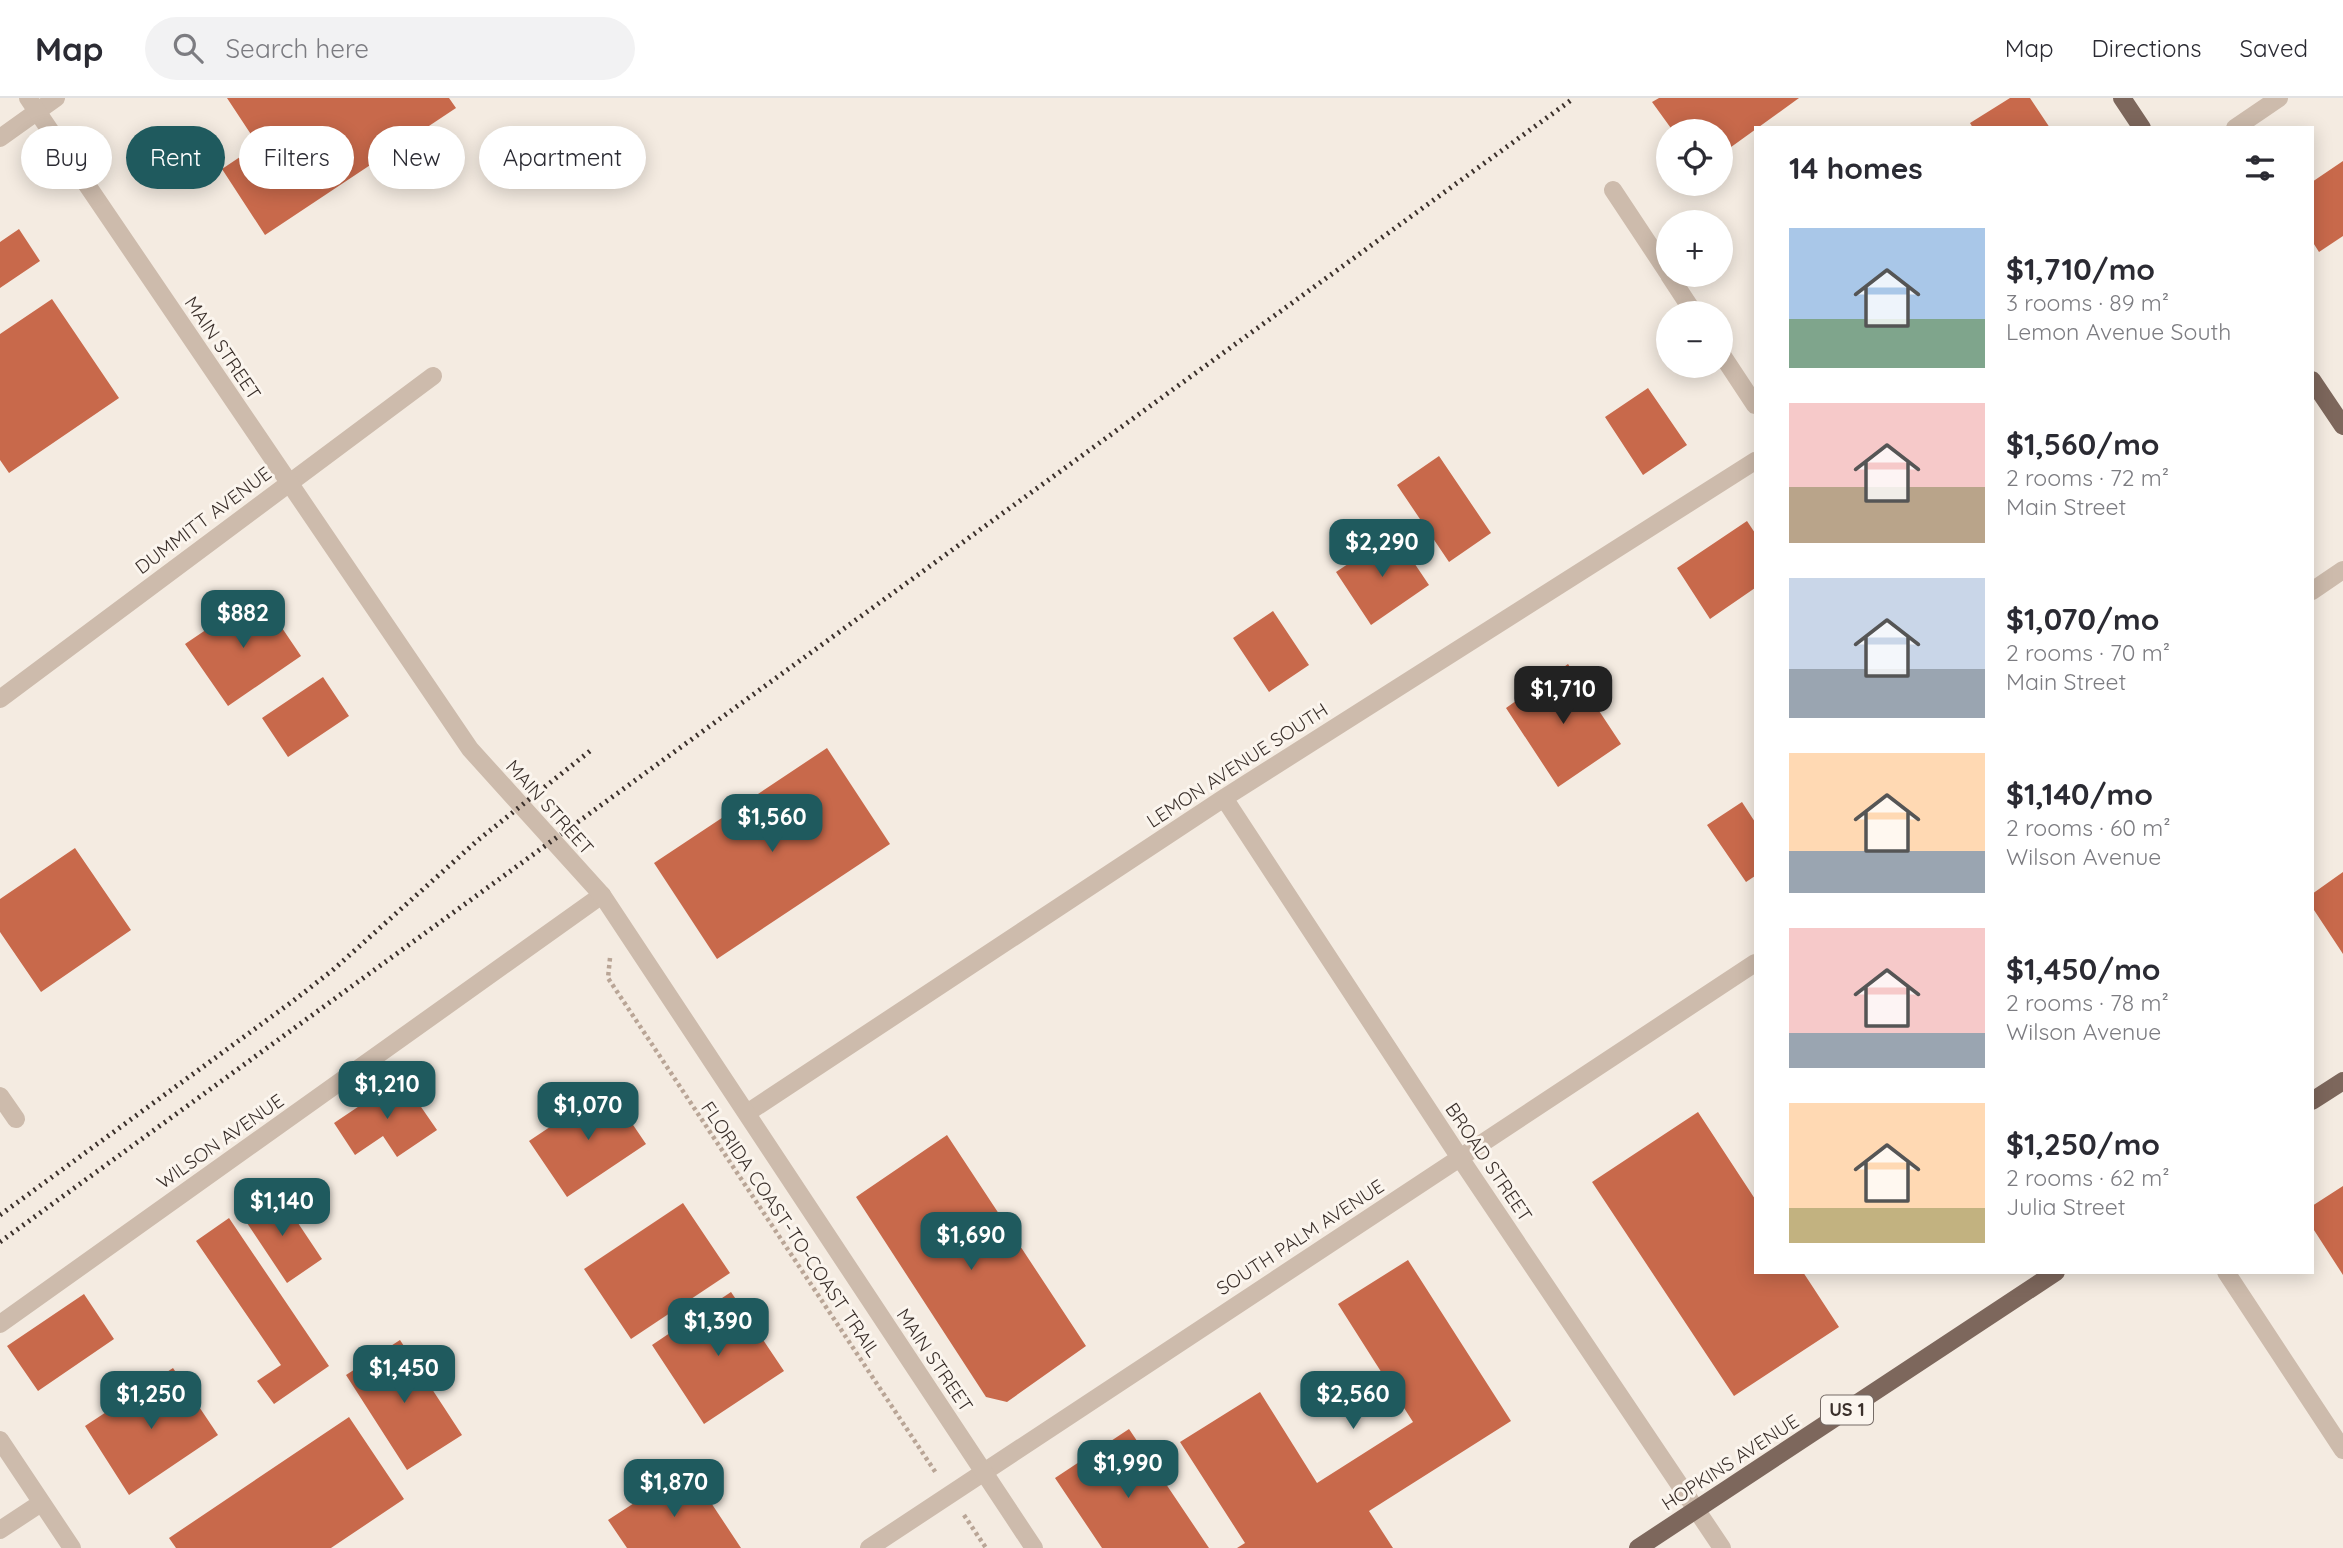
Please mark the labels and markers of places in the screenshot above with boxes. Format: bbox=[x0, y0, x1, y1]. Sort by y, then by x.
pin: $2,290 bbox=[1325, 519, 1439, 579]
pin: $882 bbox=[202, 590, 284, 650]
pin: $1,710 bbox=[1506, 666, 1620, 726]
pin: $1,560 bbox=[715, 794, 829, 854]
pin: $1,210 bbox=[330, 1062, 444, 1121]
pin: $1,070 bbox=[531, 1082, 645, 1142]
pin: $1,140 bbox=[225, 1178, 339, 1238]
pin: $1,690 bbox=[914, 1212, 1028, 1272]
pin: $1,390 bbox=[661, 1298, 775, 1358]
pin: $1,450 bbox=[347, 1346, 461, 1405]
pin: $1,250 bbox=[94, 1372, 208, 1431]
pin: $2,560 bbox=[1296, 1372, 1410, 1431]
pin: $1,990 bbox=[1071, 1440, 1185, 1500]
pin: $1,870 bbox=[617, 1460, 731, 1519]

